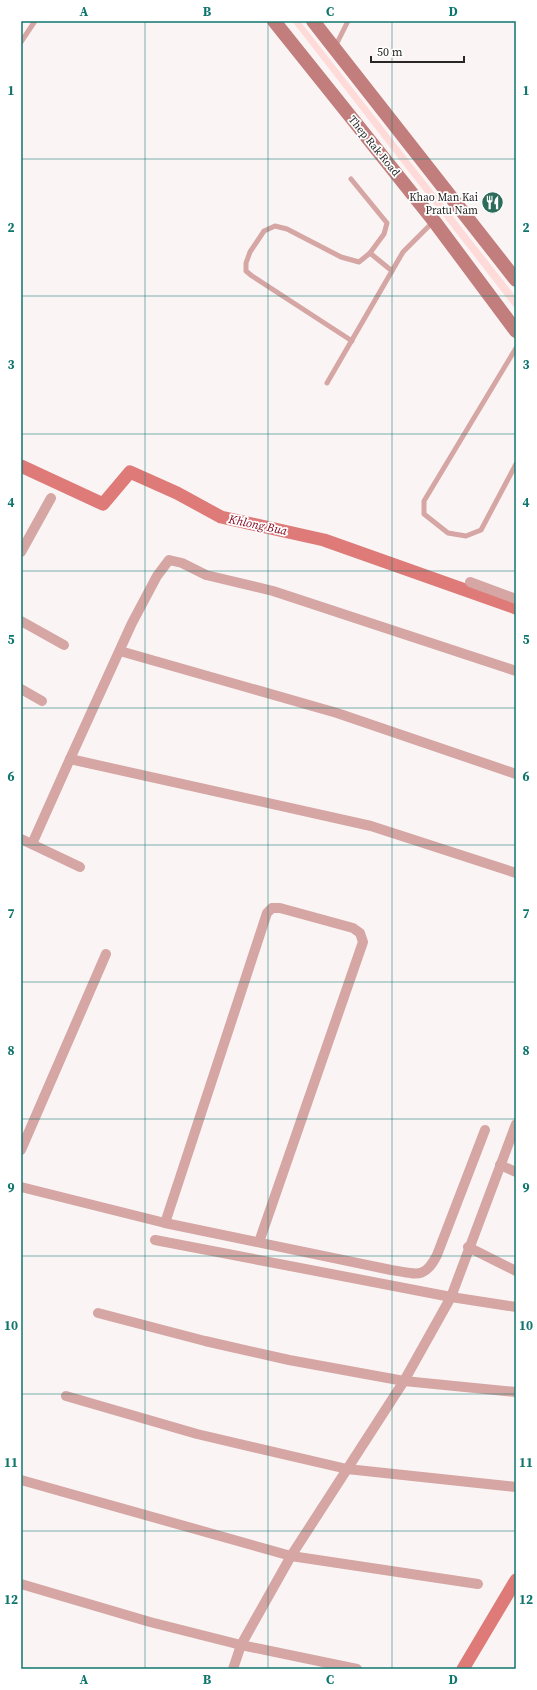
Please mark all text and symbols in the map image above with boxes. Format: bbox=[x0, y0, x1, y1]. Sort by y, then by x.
text: A bbox=[80, 3, 89, 20]
text: B bbox=[203, 3, 212, 20]
text: C bbox=[326, 3, 334, 20]
text: D bbox=[448, 3, 458, 20]
scale bar bbox=[371, 38, 464, 64]
text: 50 m bbox=[377, 44, 403, 60]
text: 1 bbox=[7, 82, 15, 99]
text: 1 bbox=[522, 82, 530, 99]
street label: Thep Rak Road bbox=[345, 113, 404, 180]
place label: Khao Man Kai Pratu Nam bbox=[409, 190, 478, 218]
restaurant icon: Khao Man Kai Pratu Nam bbox=[480, 190, 506, 216]
text: 2 bbox=[7, 219, 15, 236]
text: 2 bbox=[522, 219, 530, 236]
text: 3 bbox=[7, 356, 15, 373]
text: 3 bbox=[522, 356, 530, 373]
text: 4 bbox=[7, 494, 15, 511]
text: 4 bbox=[522, 494, 530, 511]
water label: Khlong Bua bbox=[226, 511, 289, 539]
text: 5 bbox=[7, 631, 15, 648]
text: 5 bbox=[522, 631, 530, 648]
text: 6 bbox=[7, 768, 15, 785]
text: 6 bbox=[522, 768, 530, 785]
text: 7 bbox=[7, 905, 15, 922]
text: 7 bbox=[522, 905, 530, 922]
text: 8 bbox=[7, 1042, 15, 1059]
text: 8 bbox=[522, 1042, 530, 1059]
text: 9 bbox=[7, 1179, 15, 1196]
text: 9 bbox=[522, 1179, 530, 1196]
text: 10 bbox=[4, 1317, 18, 1334]
text: 10 bbox=[519, 1317, 533, 1334]
text: 11 bbox=[4, 1454, 18, 1471]
text: 11 bbox=[519, 1454, 533, 1471]
text: 12 bbox=[4, 1591, 18, 1608]
text: 12 bbox=[519, 1591, 533, 1608]
text: A bbox=[80, 1671, 89, 1688]
text: B bbox=[203, 1671, 212, 1688]
text: C bbox=[326, 1671, 334, 1688]
text: D bbox=[448, 1671, 458, 1688]

